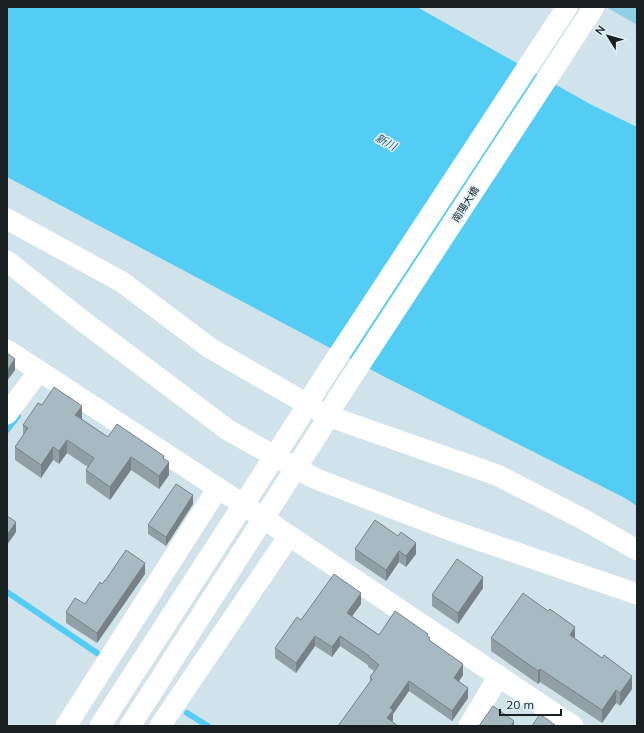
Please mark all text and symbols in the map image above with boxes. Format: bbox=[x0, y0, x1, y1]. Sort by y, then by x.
north arrow bbox=[588, 16, 628, 56]
text: N bbox=[592, 22, 608, 38]
water label: 新川 bbox=[373, 131, 400, 154]
street label: 南陽大橋 bbox=[449, 184, 482, 225]
scale bar bbox=[500, 691, 561, 717]
text: 20 m bbox=[506, 697, 534, 712]

